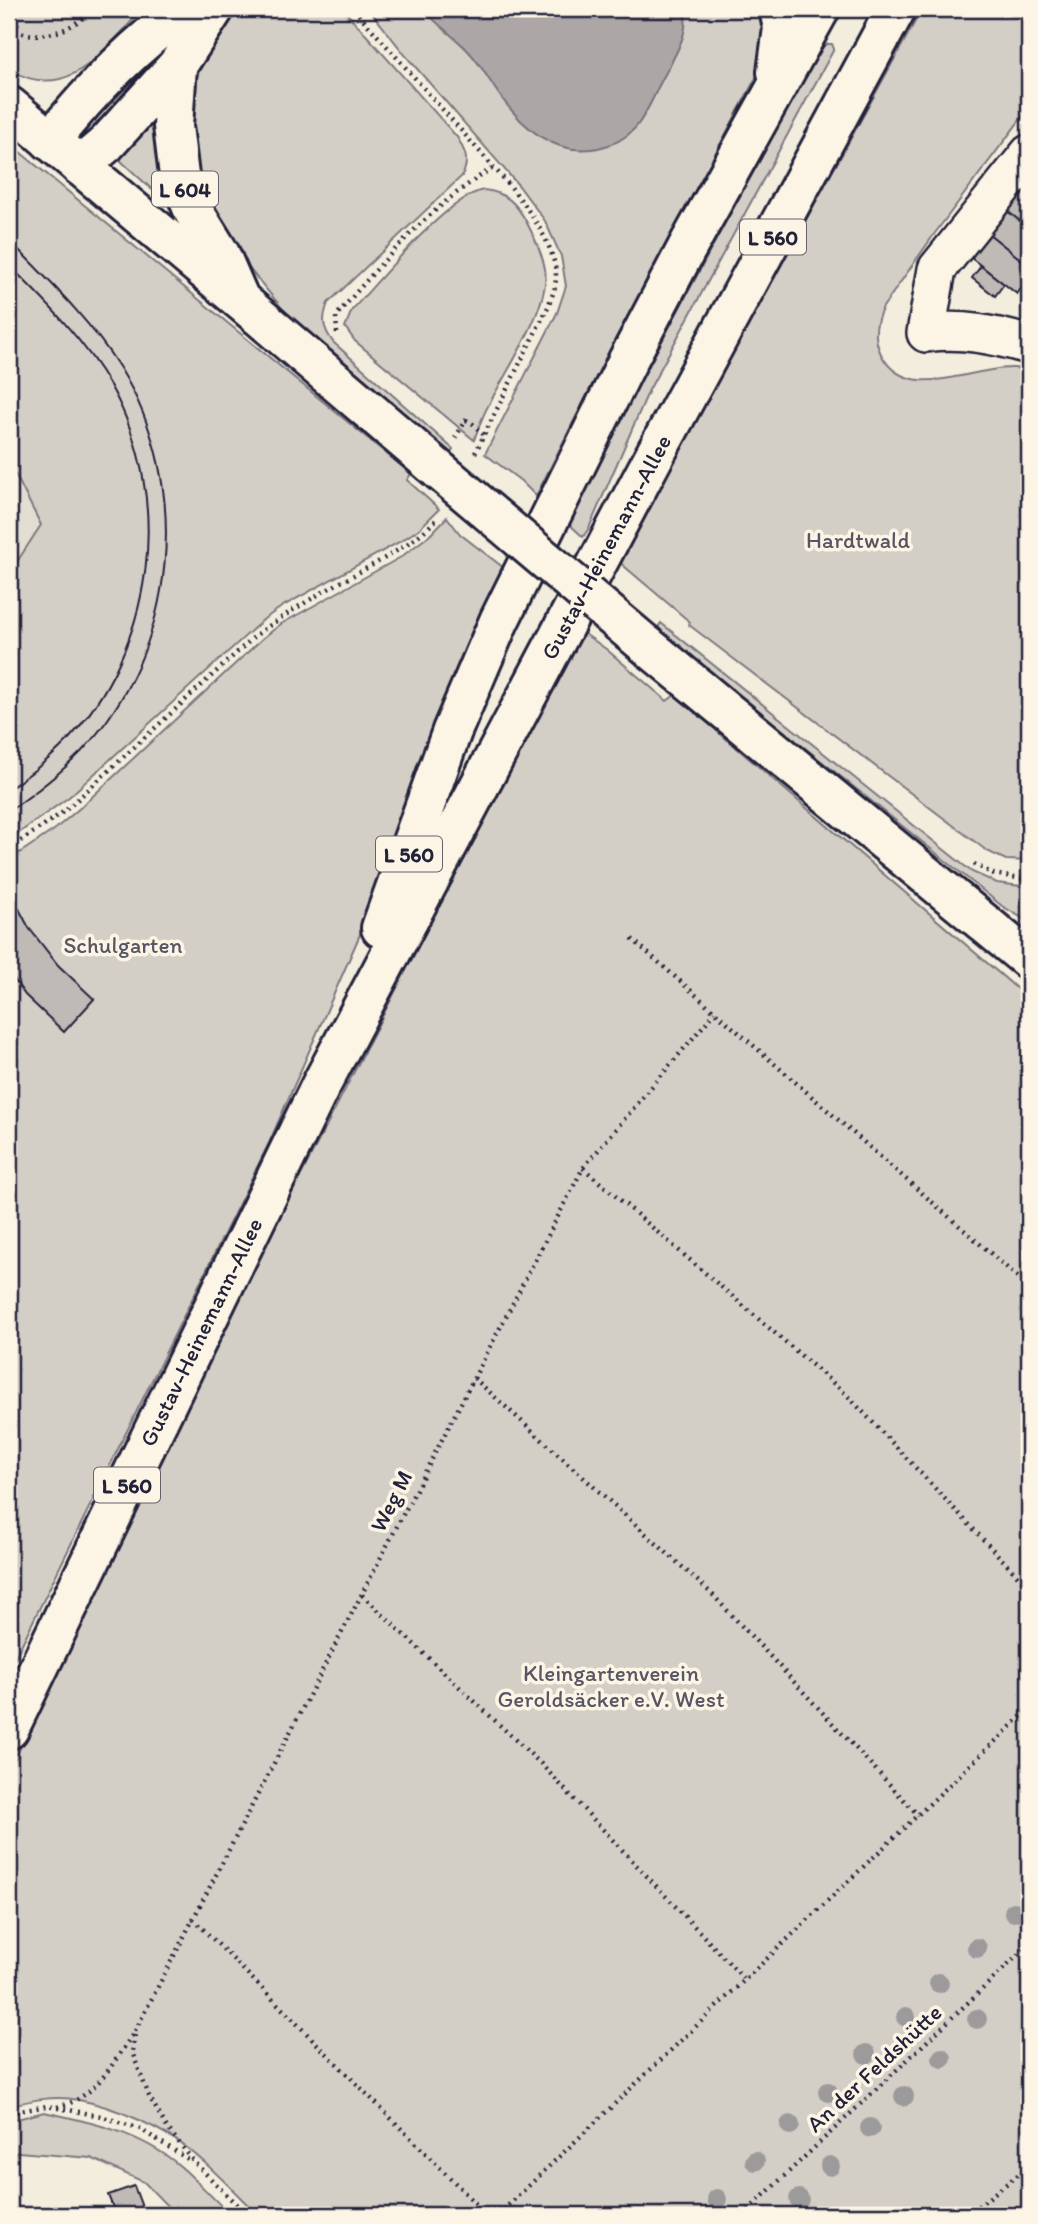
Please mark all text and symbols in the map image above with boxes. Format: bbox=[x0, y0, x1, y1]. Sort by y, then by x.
road number: L 604 bbox=[152, 172, 218, 206]
road number: L 560 bbox=[740, 219, 806, 254]
street label: Gustav-Heinemann-Allee bbox=[535, 430, 677, 664]
park label: Hardtwald bbox=[806, 526, 910, 554]
road number: L 560 bbox=[376, 836, 442, 872]
park label: Schulgarten bbox=[63, 931, 183, 959]
street label: Gustav-Heinemann-Allee bbox=[133, 1213, 269, 1451]
street label: Weg M bbox=[364, 1466, 418, 1536]
road number: L 560 bbox=[94, 1468, 160, 1502]
park label: Kleingartenverein Geroldsäcker e.V. West bbox=[497, 1659, 725, 1713]
street label: An der Feldshütte bbox=[801, 1998, 947, 2138]

